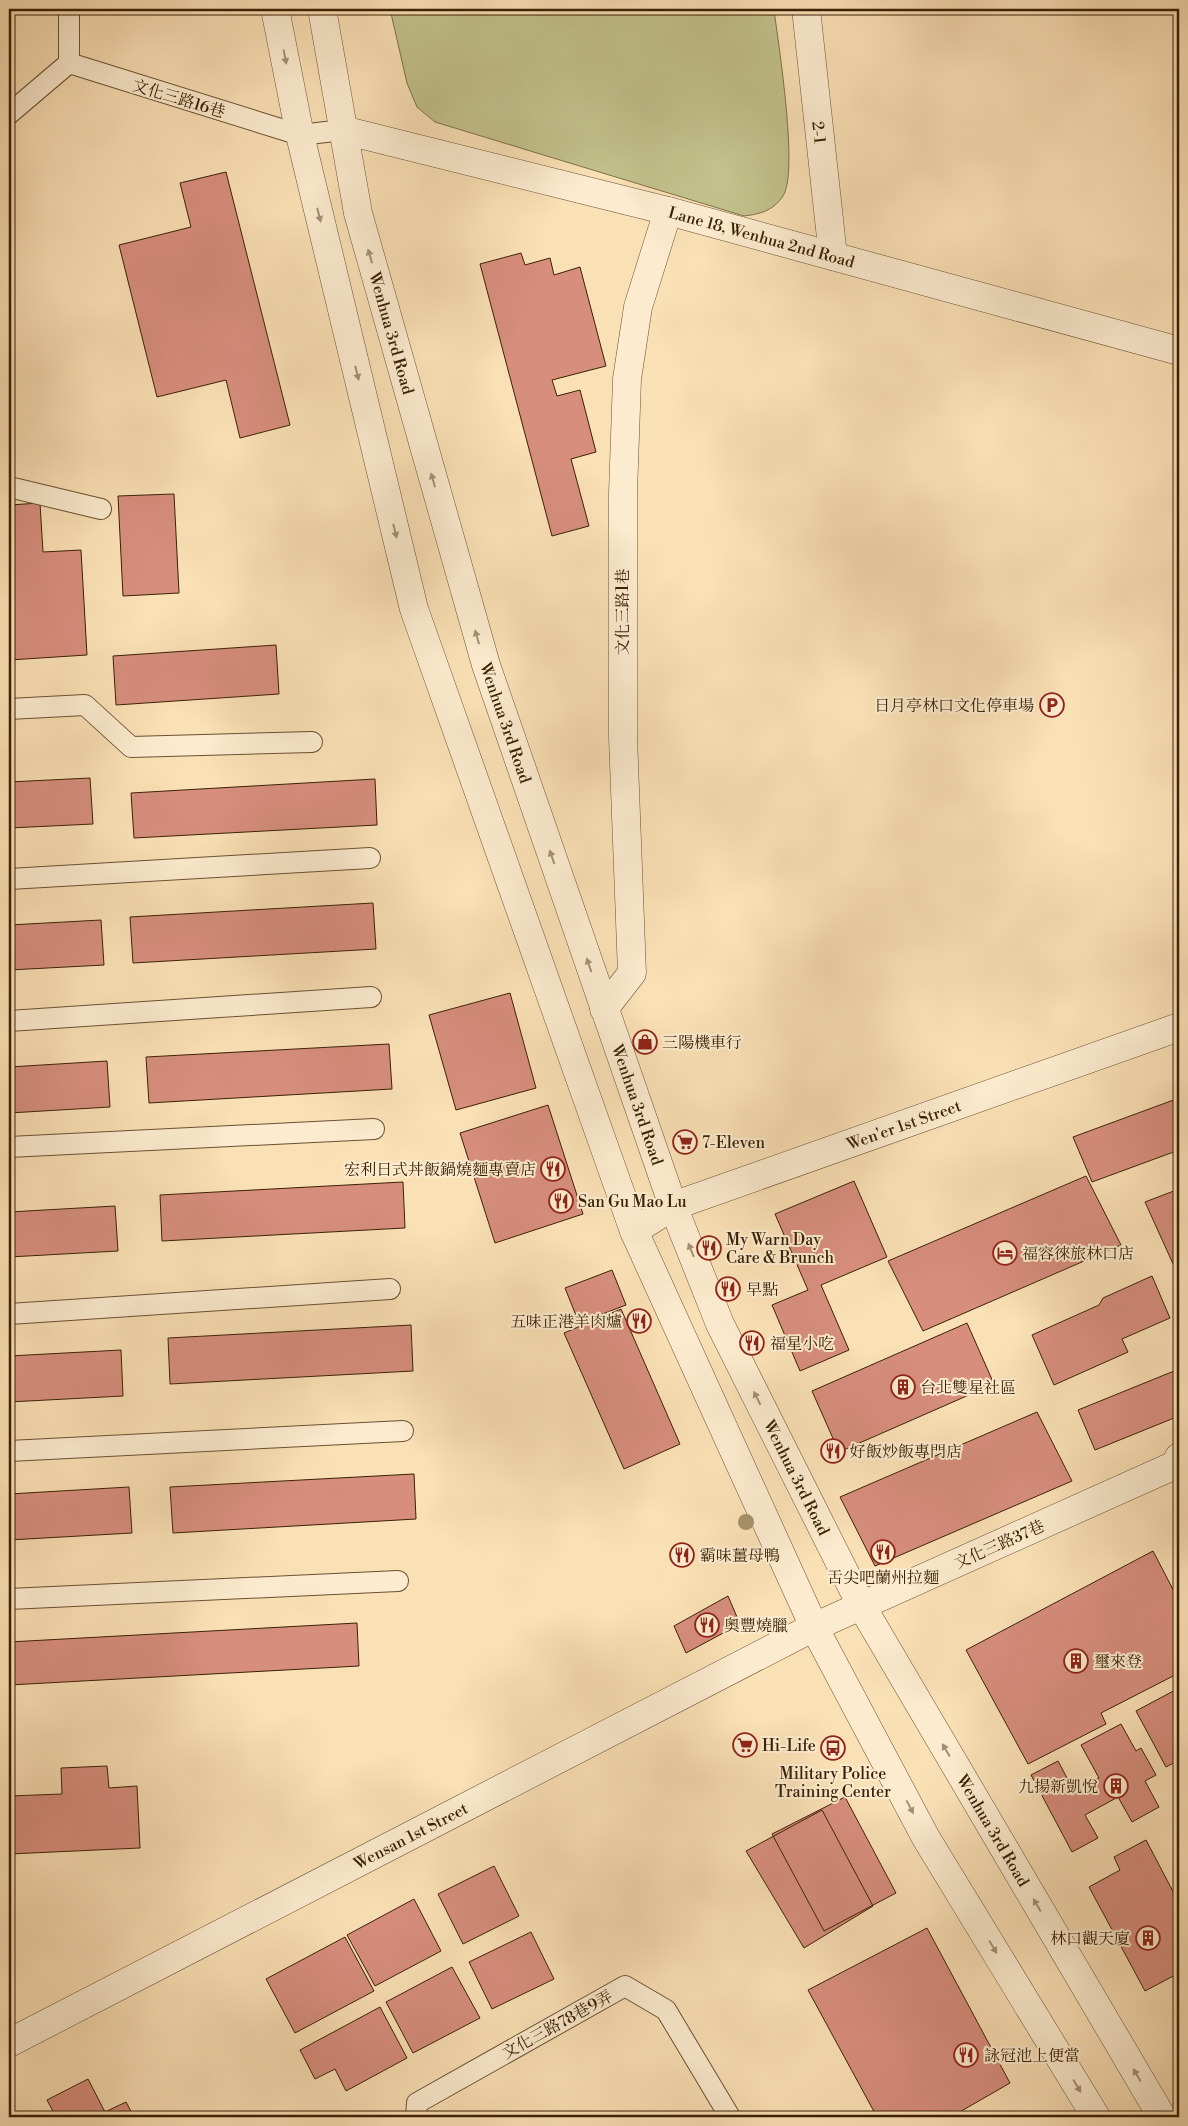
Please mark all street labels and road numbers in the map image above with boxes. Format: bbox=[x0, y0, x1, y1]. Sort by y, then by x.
street label: 文化三路16巷 bbox=[130, 75, 228, 123]
street label: 2-1 bbox=[807, 120, 830, 145]
street label: Lane 18, Wenhua 2nd Road bbox=[666, 203, 857, 273]
street label: Wenhua 3rd Road bbox=[364, 269, 418, 397]
street label: 文化三路1巷 bbox=[613, 569, 633, 655]
street label: Wenhua 3rd Road bbox=[475, 659, 535, 786]
street label: Wenhua 3rd Road bbox=[607, 1041, 667, 1168]
street label: Wen'er 1st Street bbox=[843, 1096, 964, 1155]
street label: Wenhua 3rd Road bbox=[758, 1416, 833, 1539]
street label: 文化三路37巷 bbox=[951, 1516, 1048, 1574]
street label: Wenhua 3rd Road bbox=[951, 1770, 1033, 1890]
street label: Wensan 1st Street bbox=[350, 1799, 472, 1875]
street label: 文化三路78巷9弄 bbox=[499, 1986, 616, 2063]

